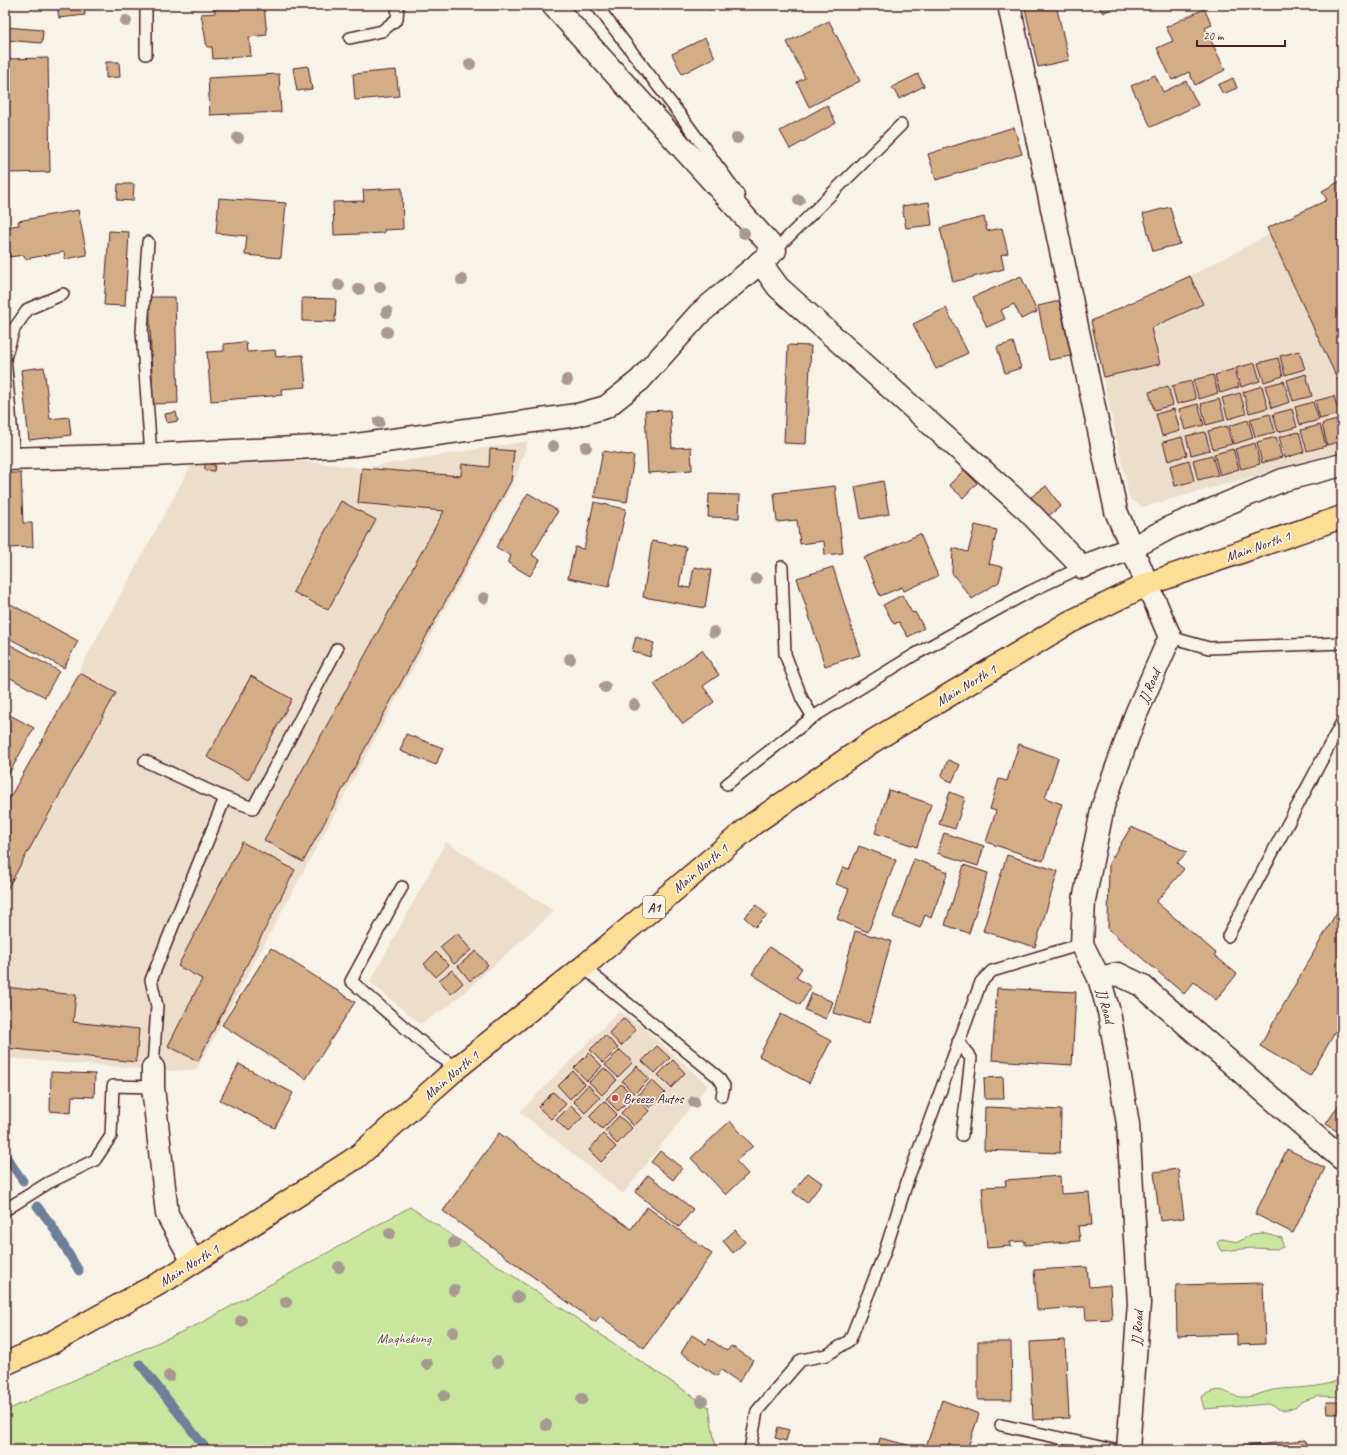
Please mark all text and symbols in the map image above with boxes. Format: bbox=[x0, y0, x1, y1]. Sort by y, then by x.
scale bar bbox=[1197, 22, 1285, 48]
text: 20 m bbox=[1203, 28, 1225, 44]
street label: Main North 1 bbox=[1224, 527, 1293, 565]
street label: Main North 1 bbox=[933, 660, 1000, 710]
street label: JJ Road bbox=[1134, 665, 1165, 706]
street label: Main North 1 bbox=[669, 840, 732, 897]
road number: A1 bbox=[643, 896, 665, 918]
street label: JJ Road bbox=[1093, 986, 1119, 1027]
street label: Main North 1 bbox=[420, 1047, 483, 1104]
place label: Breeze Autos bbox=[623, 1090, 684, 1107]
marker: Breeze Autos bbox=[610, 1093, 620, 1103]
street label: Main North 1 bbox=[156, 1240, 223, 1290]
street label: JJ Road bbox=[1128, 1308, 1147, 1347]
park label: Maqhekung bbox=[377, 1330, 432, 1347]

